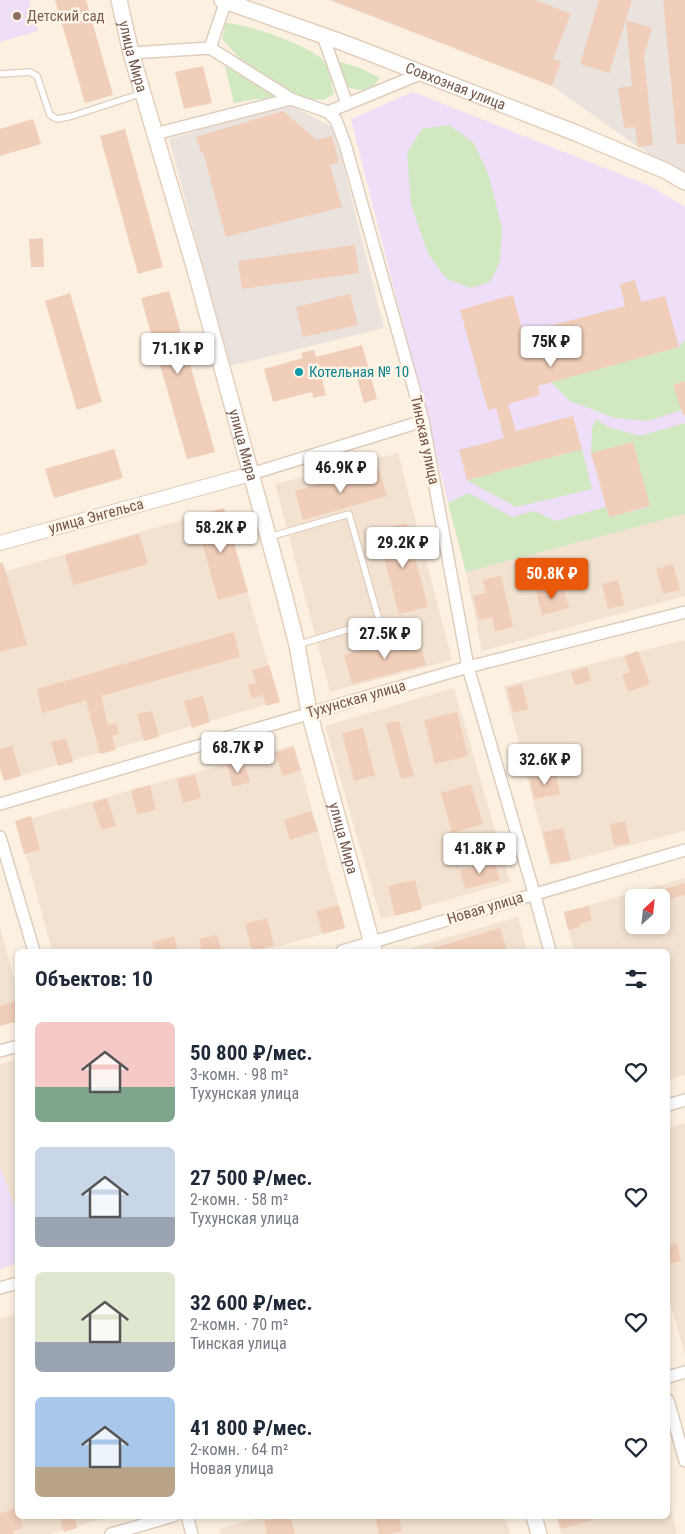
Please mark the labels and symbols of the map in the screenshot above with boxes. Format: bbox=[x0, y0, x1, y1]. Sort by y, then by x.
place label: Детский сад bbox=[27, 7, 105, 25]
marker: Детский сад bbox=[11, 10, 23, 22]
street label: улица Мира bbox=[115, 19, 151, 94]
street label: Совхозная улица bbox=[403, 59, 508, 114]
pin: 75K ₽ bbox=[516, 326, 586, 368]
pin: 71.1K ₽ bbox=[132, 332, 224, 375]
place label: Котельная № 10 bbox=[309, 363, 409, 381]
marker: Котельная № 10 bbox=[293, 366, 305, 378]
street label: Тинская улица bbox=[407, 394, 443, 486]
street label: улица Мира bbox=[225, 407, 261, 483]
pin: 46.9K ₽ bbox=[295, 452, 387, 494]
street label: улица Энгельса bbox=[47, 495, 145, 537]
pin: 58.2K ₽ bbox=[175, 512, 267, 554]
pin: 29.2K ₽ bbox=[357, 526, 449, 569]
pin: 50.8K ₽ bbox=[506, 558, 598, 600]
pin: 27.5K ₽ bbox=[339, 618, 431, 660]
street label: Тухунская улица bbox=[304, 676, 408, 722]
pin: 68.7K ₽ bbox=[192, 732, 284, 774]
pin: 32.6K ₽ bbox=[499, 744, 591, 786]
street label: улица Мира bbox=[325, 800, 362, 876]
pin: 41.8K ₽ bbox=[434, 832, 526, 875]
street label: Новая улица bbox=[445, 888, 525, 928]
north arrow bbox=[625, 889, 670, 934]

